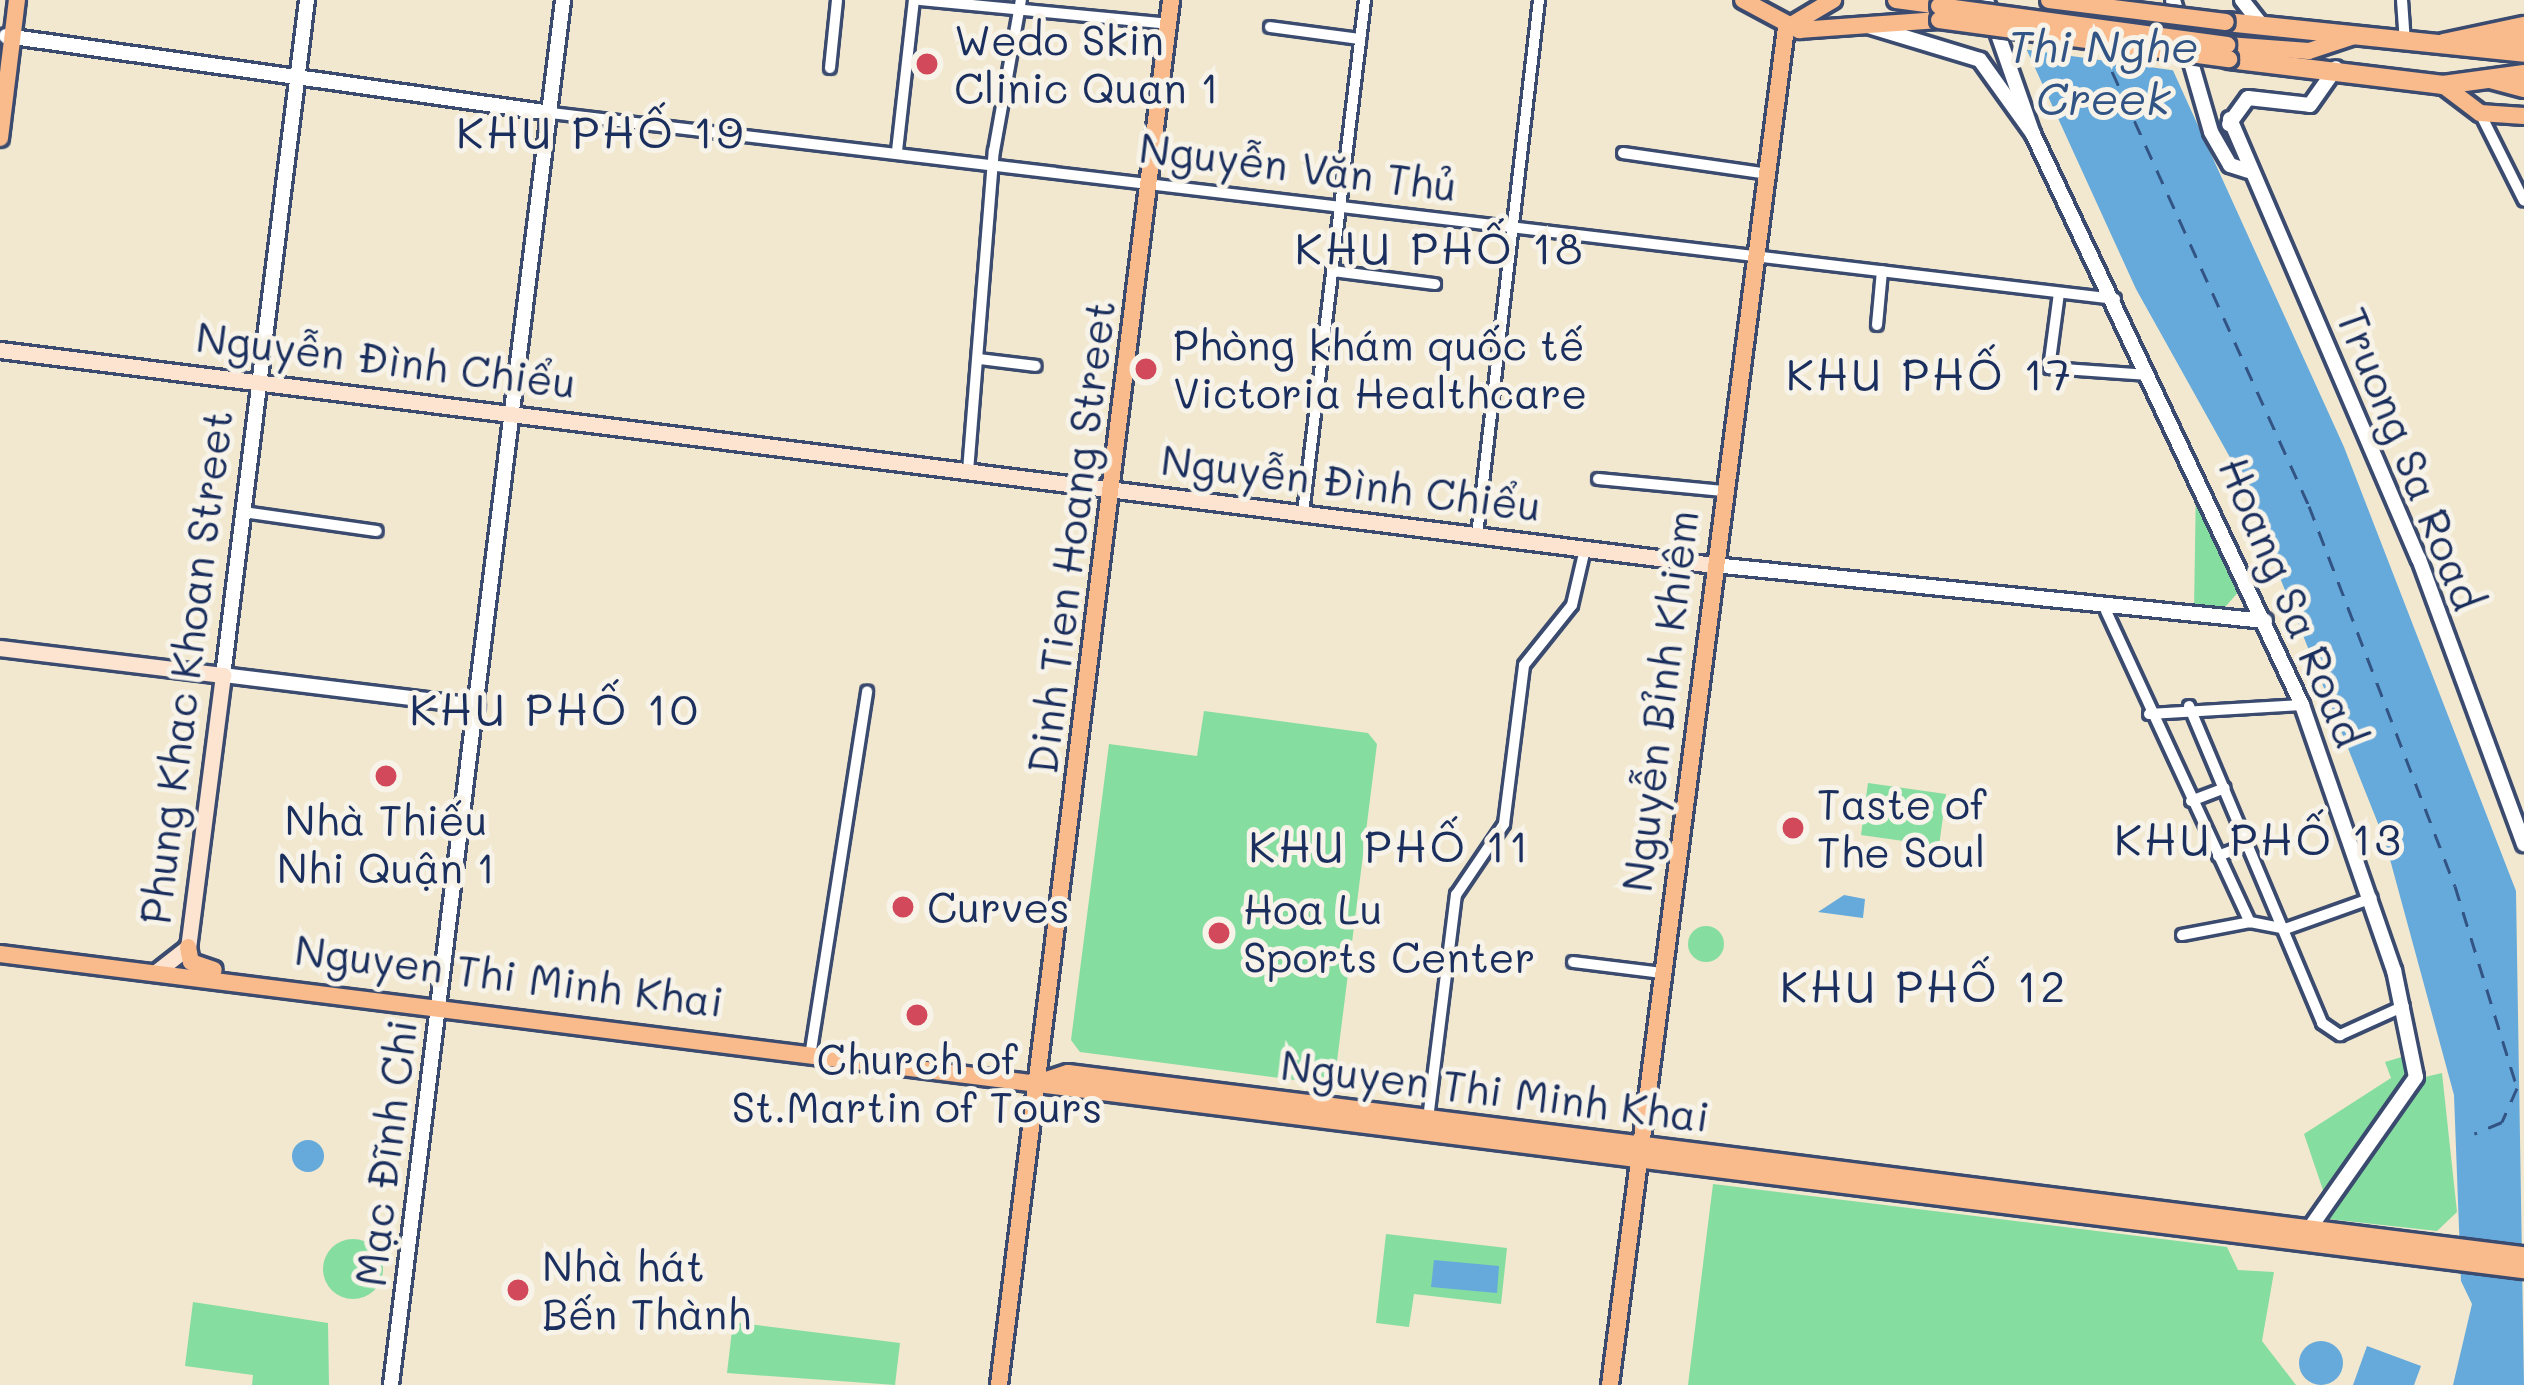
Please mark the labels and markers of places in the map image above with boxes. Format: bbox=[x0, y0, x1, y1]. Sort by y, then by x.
place label: Wedo Skin Clinic Quan 1 bbox=[954, 15, 1219, 114]
marker: Wedo Skin Clinic Quan 1 bbox=[911, 48, 943, 80]
place label: Phòng khám quốc tế Victoria Healthcare bbox=[1173, 320, 1587, 418]
marker: Phòng khám quốc tế Victoria Healthcare bbox=[1130, 353, 1162, 385]
marker: Nhà Thiếu Nhi Quận 1 bbox=[373, 763, 399, 789]
place label: Taste of The Soul bbox=[1817, 779, 1986, 878]
place label: Nhà Thiếu Nhi Quận 1 bbox=[277, 795, 495, 894]
marker: Taste of The Soul bbox=[1780, 815, 1806, 841]
place label: Curves bbox=[927, 882, 1070, 932]
place label: Hoa Lu Sports Center bbox=[1243, 884, 1536, 982]
marker: Curves bbox=[890, 894, 916, 920]
marker: Hoa Lu Sports Center bbox=[1206, 920, 1232, 946]
marker: Church of St.Martin of Tours bbox=[904, 1002, 930, 1028]
place label: Church of St.Martin of Tours bbox=[732, 1034, 1102, 1132]
place label: Nhà hát Bến Thành bbox=[542, 1241, 751, 1340]
marker: Nhà hát Bến Thành bbox=[505, 1277, 531, 1303]

